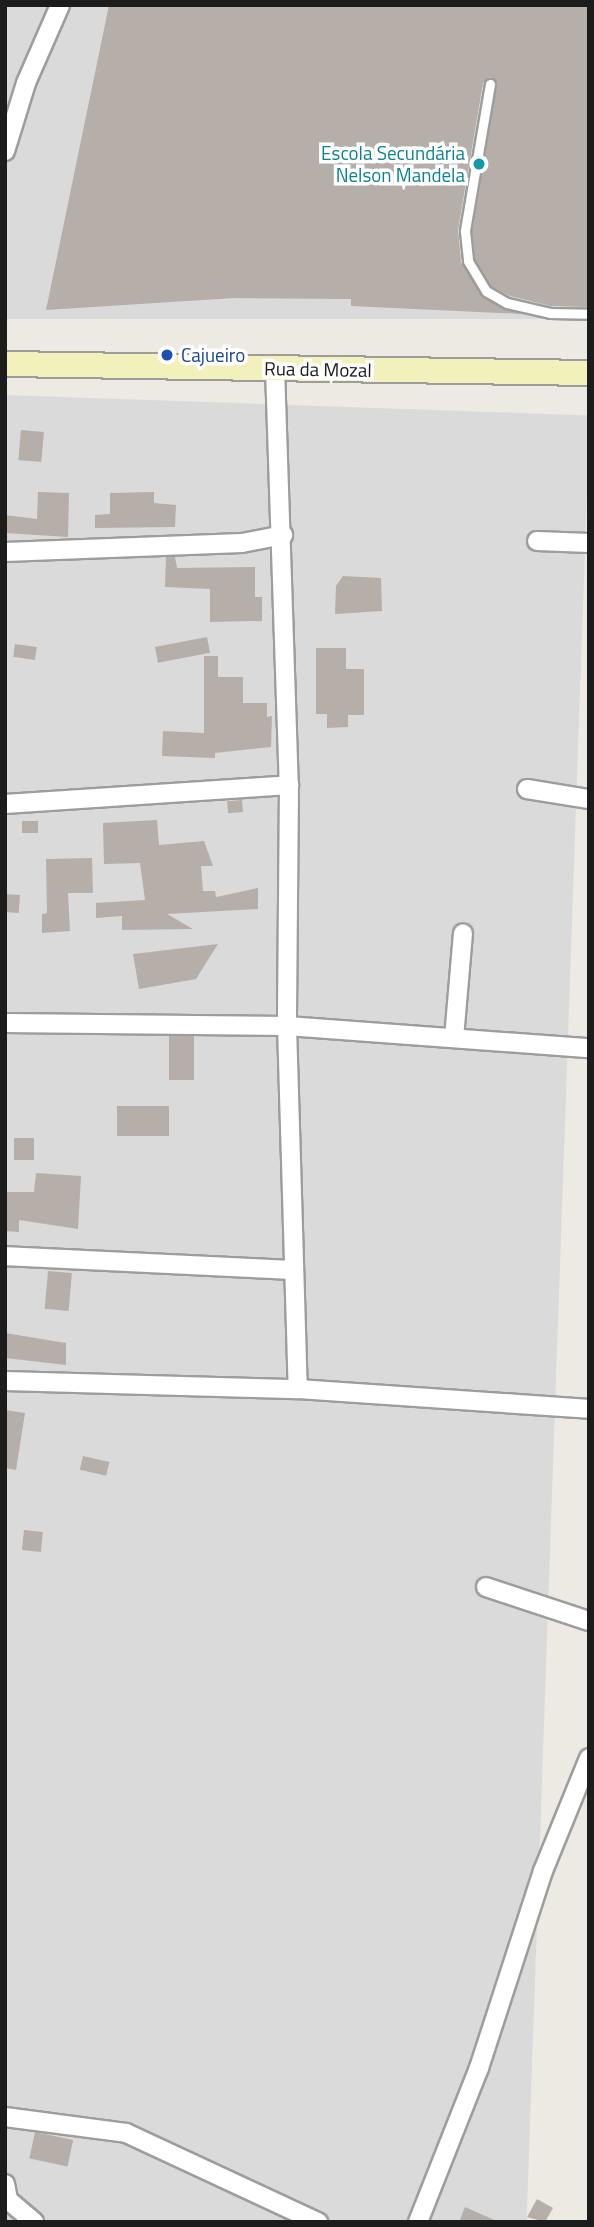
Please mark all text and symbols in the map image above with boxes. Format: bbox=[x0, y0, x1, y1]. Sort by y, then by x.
place label: Escola Secundária Nelson Mandela bbox=[321, 142, 465, 186]
marker: Escola Secundária Nelson Mandela bbox=[471, 156, 487, 172]
place label: Cajueiro bbox=[181, 344, 245, 366]
marker: Cajueiro bbox=[159, 347, 175, 363]
street label: Rua da Mozal bbox=[264, 357, 372, 381]

